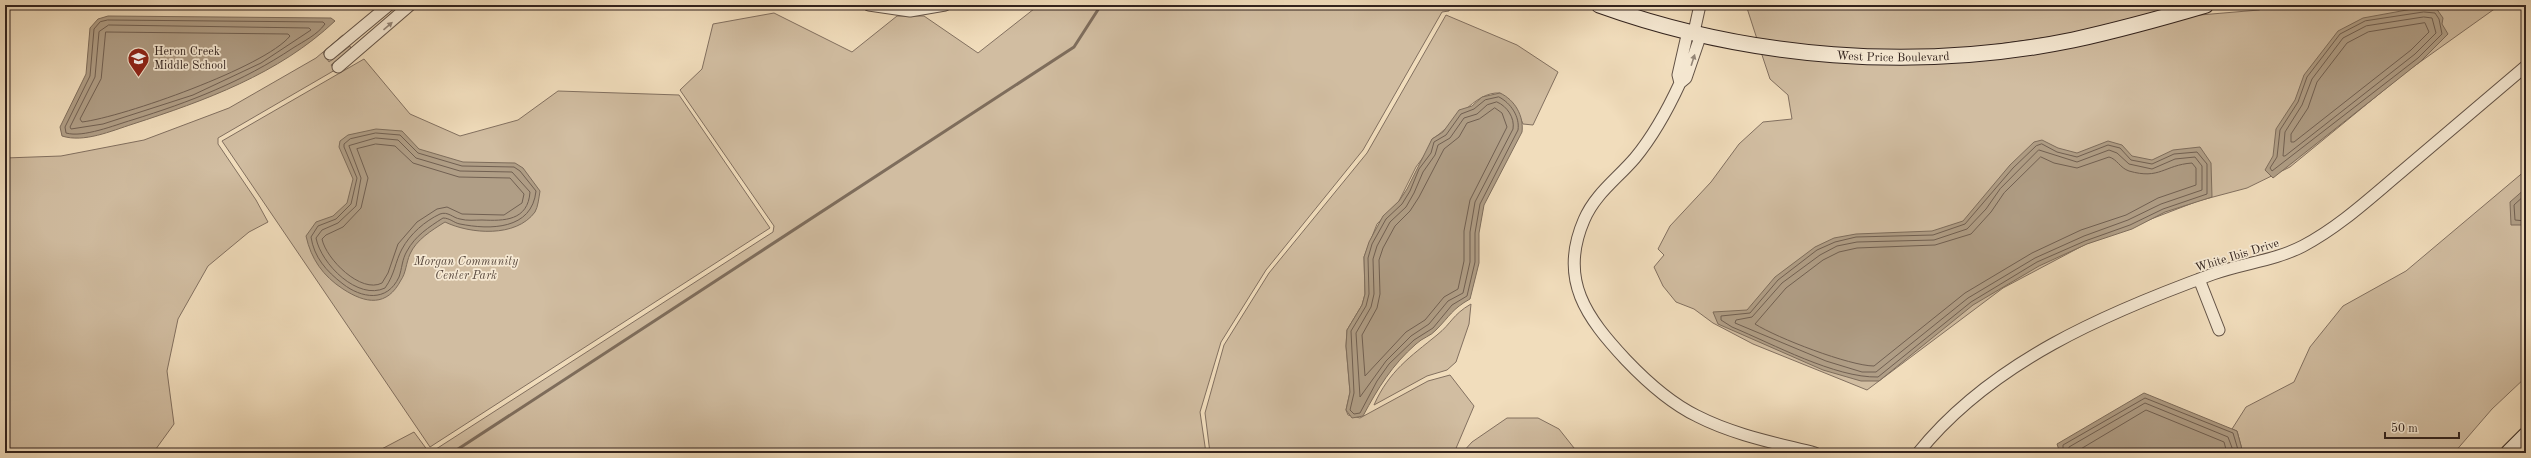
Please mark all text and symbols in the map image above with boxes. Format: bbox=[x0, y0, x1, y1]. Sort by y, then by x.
one-way arrow bbox=[383, 21, 393, 30]
school or university icon: Heron Creek Middle School bbox=[125, 45, 151, 78]
place label: Heron Creek Middle School bbox=[154, 46, 226, 72]
street label: West Price Boulevard bbox=[1836, 50, 1950, 64]
one-way arrow bbox=[1690, 53, 1696, 65]
street label: White Ibis Drive bbox=[2194, 237, 2281, 274]
park label: Morgan Community Center Park bbox=[413, 256, 519, 282]
scale bar bbox=[2385, 414, 2459, 440]
text: 50 m bbox=[2391, 422, 2418, 435]

